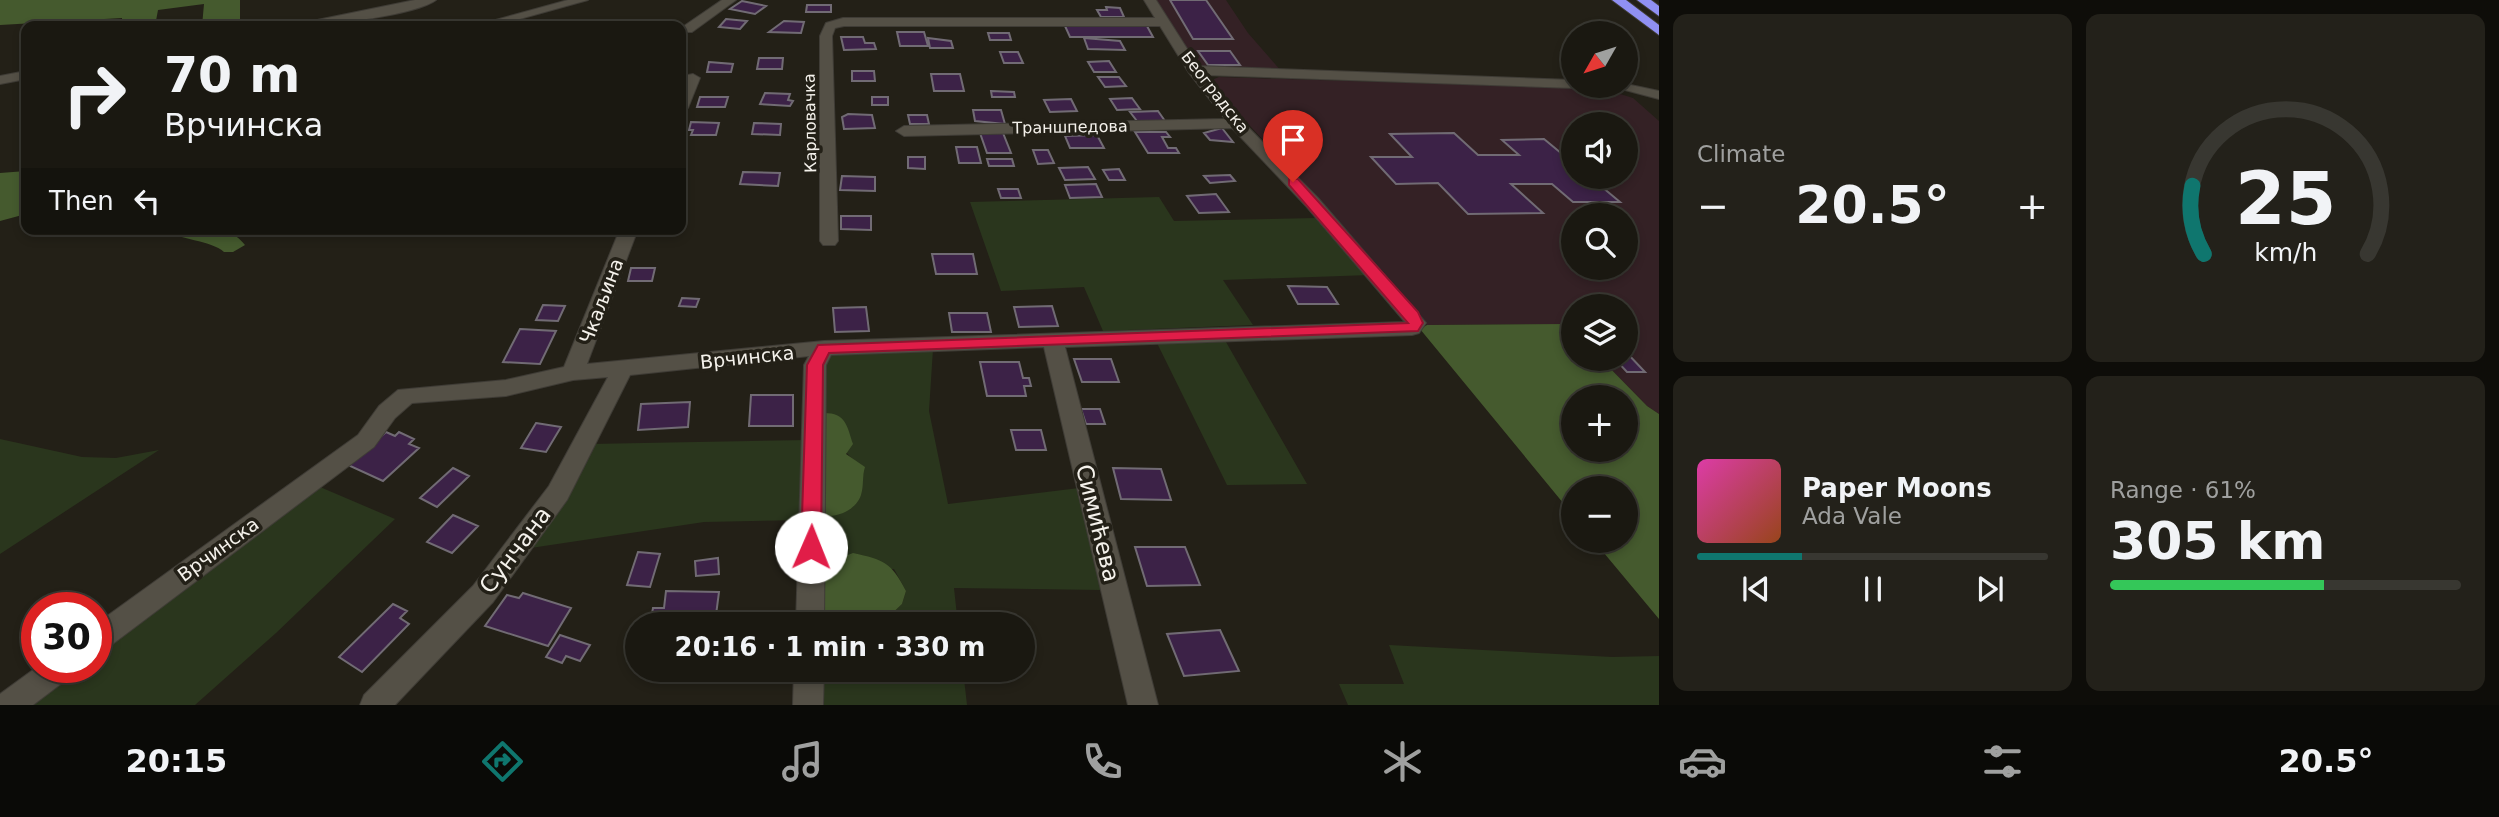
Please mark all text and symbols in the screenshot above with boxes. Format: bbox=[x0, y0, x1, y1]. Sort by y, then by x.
north arrow bbox=[1561, 21, 1638, 98]
map controls bbox=[1561, 21, 1638, 553]
text: 70 m bbox=[164, 47, 300, 104]
street label: Београдска bbox=[1177, 47, 1253, 137]
icon: right bbox=[49, 49, 140, 140]
street label: Карловачка bbox=[800, 73, 820, 173]
text: Врчинска bbox=[164, 106, 323, 144]
pin bbox=[1263, 110, 1323, 182]
button: sound bbox=[1561, 112, 1638, 189]
street label: Траншпедова bbox=[1011, 116, 1128, 138]
icon: arrive bbox=[1274, 121, 1312, 159]
text: Climate bbox=[1697, 141, 1786, 167]
text: 25 bbox=[2235, 156, 2336, 241]
text: 20.5° bbox=[1795, 175, 1950, 235]
icon: left bbox=[128, 182, 166, 220]
text: − bbox=[1697, 184, 1729, 228]
text: + bbox=[2016, 184, 2048, 228]
text: Then bbox=[49, 186, 114, 216]
button: search bbox=[1561, 203, 1638, 280]
text: km/h bbox=[2254, 238, 2317, 267]
street label: Чкаљина bbox=[575, 255, 627, 347]
button: layers bbox=[1561, 294, 1638, 371]
street label: Врчинска bbox=[699, 341, 795, 373]
button: + bbox=[1561, 385, 1638, 462]
street label: Симићева bbox=[1071, 462, 1125, 584]
text: Paper Moons bbox=[1802, 473, 1992, 503]
button: − bbox=[1561, 476, 1638, 553]
text: Range · 61% bbox=[2110, 477, 2256, 503]
street label: Сунчана bbox=[474, 502, 556, 598]
text: Ada Vale bbox=[1802, 503, 1902, 529]
position arrow bbox=[774, 510, 848, 584]
text: 305 km bbox=[2110, 511, 2325, 571]
street label: Врчинска bbox=[173, 512, 263, 586]
icon: previous bbox=[1737, 570, 1775, 608]
icon: pause bbox=[1854, 570, 1892, 608]
icon: next bbox=[1971, 570, 2009, 608]
speed limit sign: 30 bbox=[21, 592, 112, 683]
text: 20:16 · 1 min · 330 m bbox=[675, 632, 985, 662]
icon: directions bbox=[478, 737, 527, 786]
icon: music bbox=[778, 737, 827, 786]
icon: phone bbox=[1078, 737, 1127, 786]
icon: climate bbox=[1378, 737, 1427, 786]
icon: car bbox=[1678, 737, 1727, 786]
icon: filters bbox=[1978, 737, 2027, 786]
text: 20:15 bbox=[126, 742, 227, 780]
text: 20.5° bbox=[2278, 742, 2373, 780]

